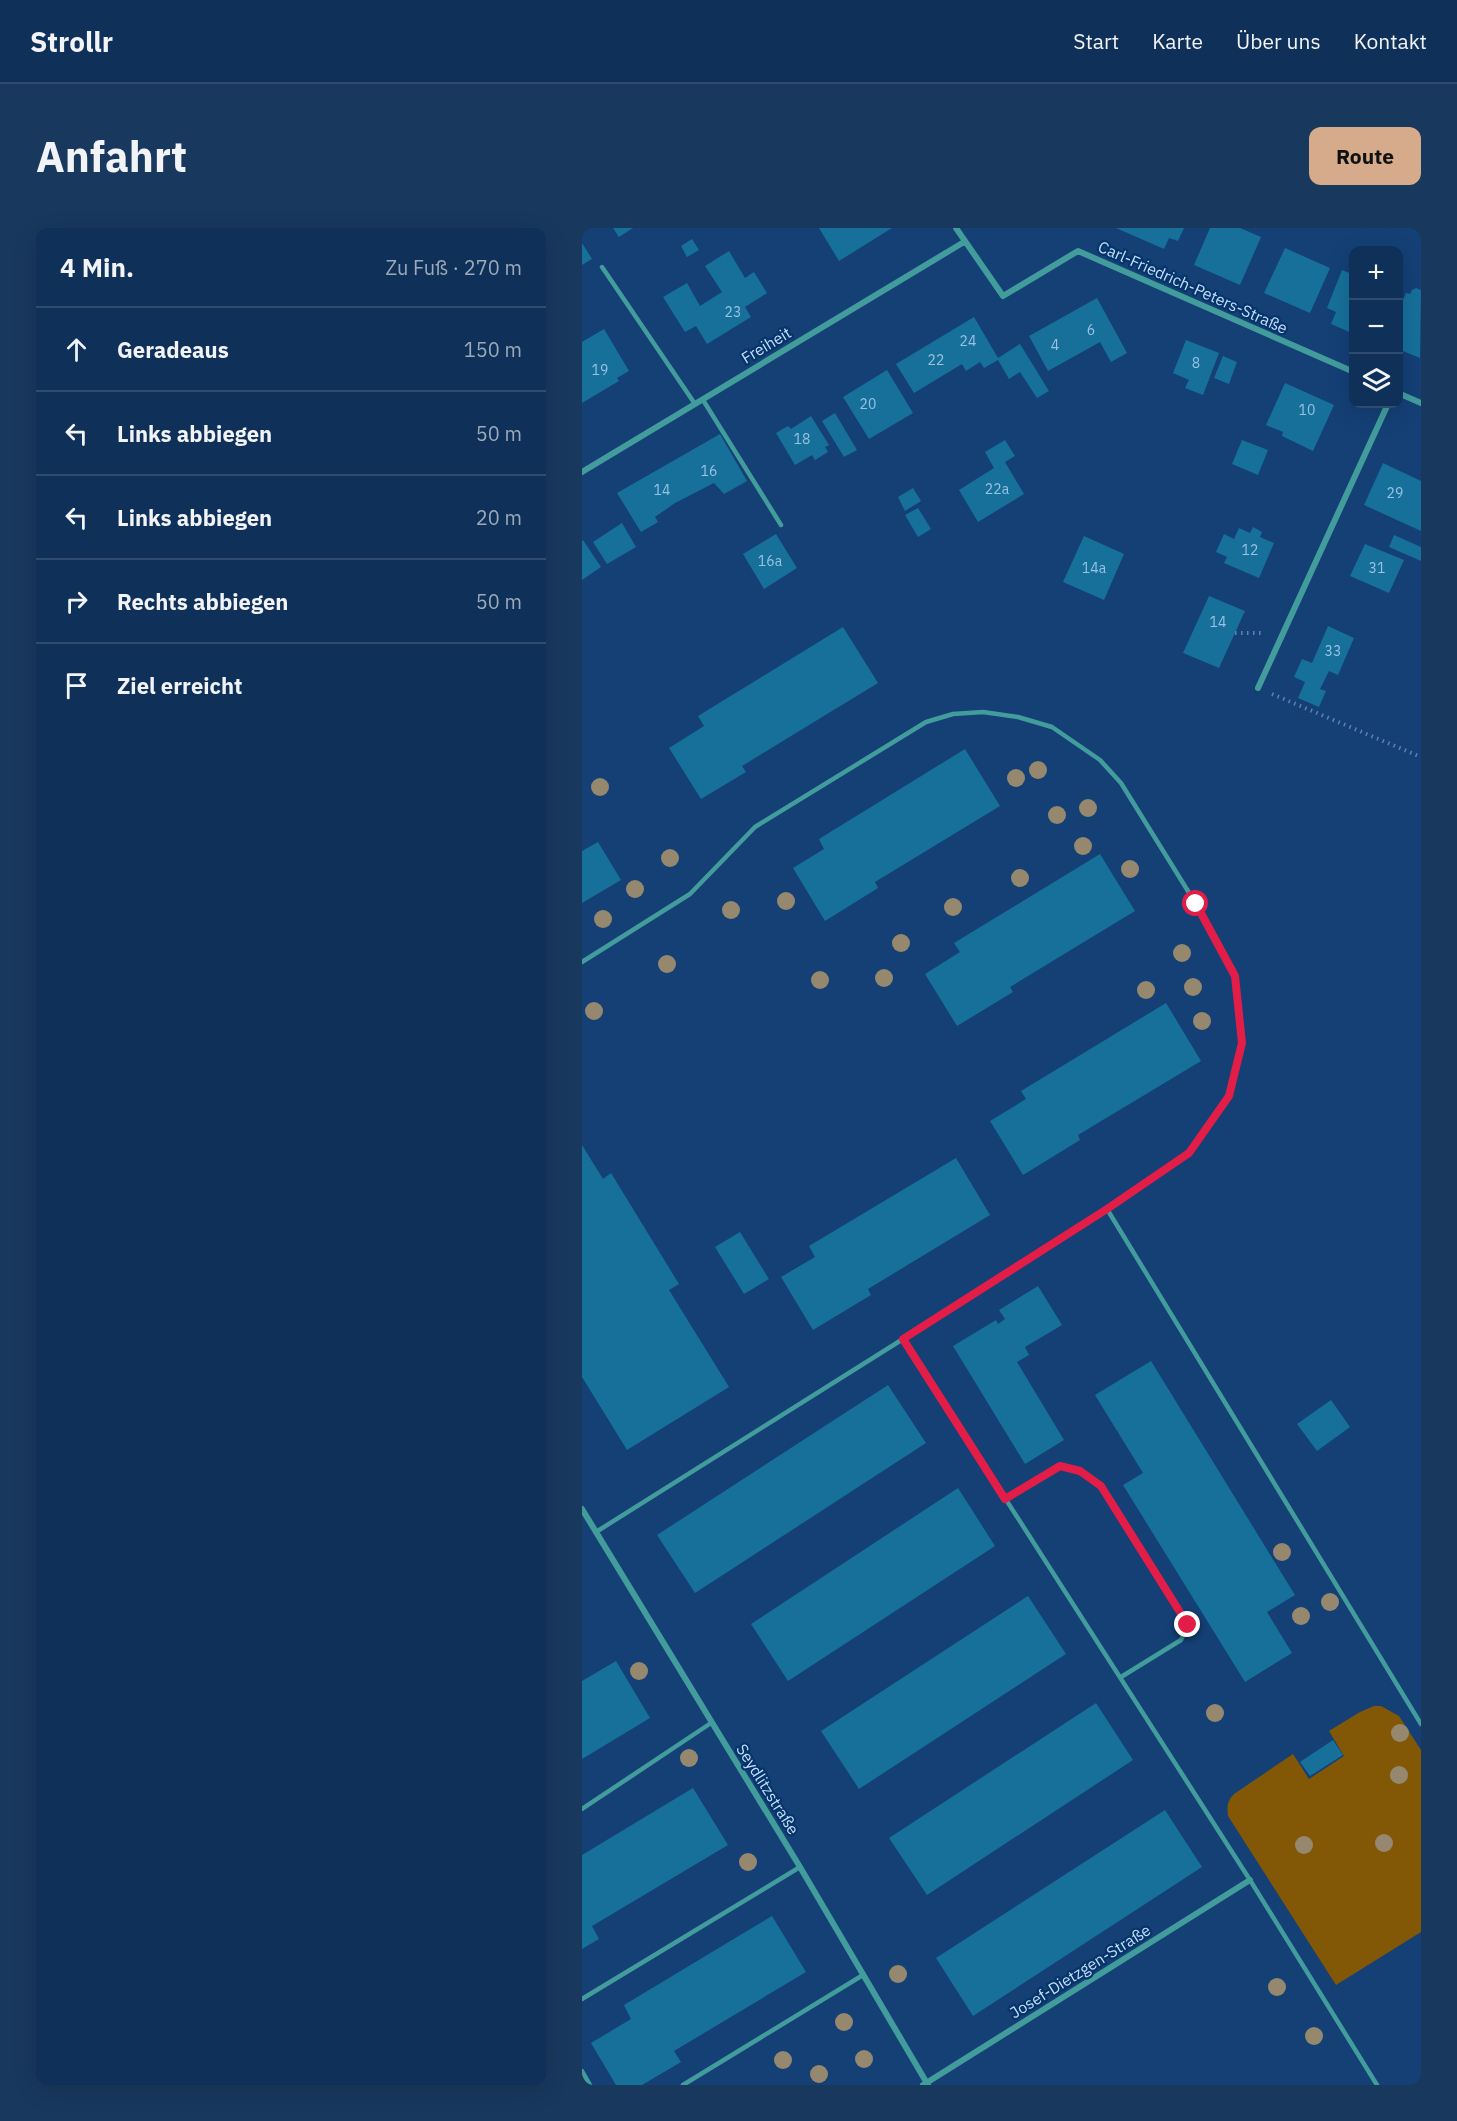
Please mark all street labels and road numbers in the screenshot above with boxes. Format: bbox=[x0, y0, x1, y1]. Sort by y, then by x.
street label: Carl-Friedrich-Peters-Straße bbox=[1095, 236, 1291, 338]
street label: Freiheit bbox=[737, 322, 795, 368]
street label: Seydlitzstraße bbox=[732, 1740, 804, 1838]
street label: Josef-Dietzgen-Straße bbox=[1006, 1919, 1154, 2023]

